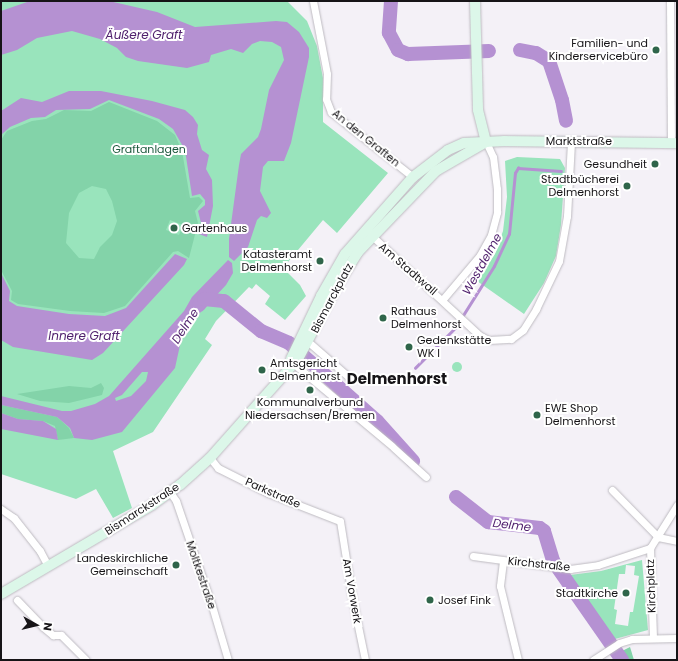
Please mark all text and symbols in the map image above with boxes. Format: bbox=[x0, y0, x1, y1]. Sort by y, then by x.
water label: Äußere Graft bbox=[106, 28, 182, 42]
place label: Familien- und Kinderservicebüro bbox=[549, 37, 648, 63]
marker: Familien- und Kinderservicebüro bbox=[651, 45, 661, 55]
street label: An den Graften bbox=[330, 107, 402, 169]
street label: Marktstraße bbox=[546, 134, 612, 148]
park label: Graftanlagen bbox=[112, 142, 186, 156]
place label: Gesundheit bbox=[584, 157, 647, 171]
marker: Gesundheit bbox=[650, 159, 660, 169]
place label: Stadtbücherei Delmenhorst bbox=[541, 173, 619, 199]
marker: Stadtbücherei Delmenhorst bbox=[622, 181, 632, 191]
place label: Gartenhaus bbox=[182, 221, 247, 235]
marker: Gartenhaus bbox=[169, 223, 179, 233]
water label: Westdelme bbox=[459, 231, 505, 297]
street label: Am Stadtwall bbox=[376, 240, 440, 298]
place label: Katasteramt Delmenhorst bbox=[242, 248, 312, 274]
marker: Katasteramt Delmenhorst bbox=[315, 256, 325, 266]
street label: Bismarckplatz bbox=[308, 261, 356, 335]
place label: Rathaus Delmenhorst bbox=[391, 305, 461, 331]
water label: Delme bbox=[168, 306, 202, 346]
marker: Rathaus Delmenhorst bbox=[378, 313, 388, 323]
water label: Innere Graft bbox=[48, 329, 120, 343]
place label: Gedenkstätte WK I bbox=[417, 334, 491, 360]
marker: Gedenkstätte WK I bbox=[404, 342, 414, 352]
place label: Amtsgericht Delmenhorst bbox=[270, 357, 340, 383]
marker: Amtsgericht Delmenhorst bbox=[257, 365, 267, 375]
district label: Delmenhorst bbox=[347, 370, 447, 388]
marker: Kommunalverbund Niedersachsen/Bremen bbox=[305, 385, 315, 395]
place label: Kommunalverbund Niedersachsen/Bremen bbox=[245, 396, 375, 422]
place label: EWE Shop Delmenhorst bbox=[545, 402, 615, 428]
marker: EWE Shop Delmenhorst bbox=[532, 410, 542, 420]
street label: Parkstraße bbox=[243, 475, 303, 511]
street label: Bismarckstraße bbox=[102, 480, 182, 538]
water label: Delme bbox=[492, 515, 532, 535]
street label: Moltkestraße bbox=[183, 539, 219, 611]
place label: Landeskirchliche Gemeinschaft bbox=[77, 552, 168, 578]
street label: Kirchstraße bbox=[507, 554, 571, 574]
street label: Am Vorwerk bbox=[340, 557, 364, 625]
street label: Kirchplatz bbox=[643, 559, 659, 613]
marker: Landeskirchliche Gemeinschaft bbox=[171, 560, 181, 570]
place label: Stadtkirche bbox=[556, 586, 618, 600]
marker: Stadtkirche bbox=[621, 588, 631, 598]
place label: Josef Fink bbox=[438, 593, 491, 607]
marker: Josef Fink bbox=[425, 595, 435, 605]
north arrow bbox=[16, 605, 56, 645]
text: N bbox=[39, 621, 56, 632]

